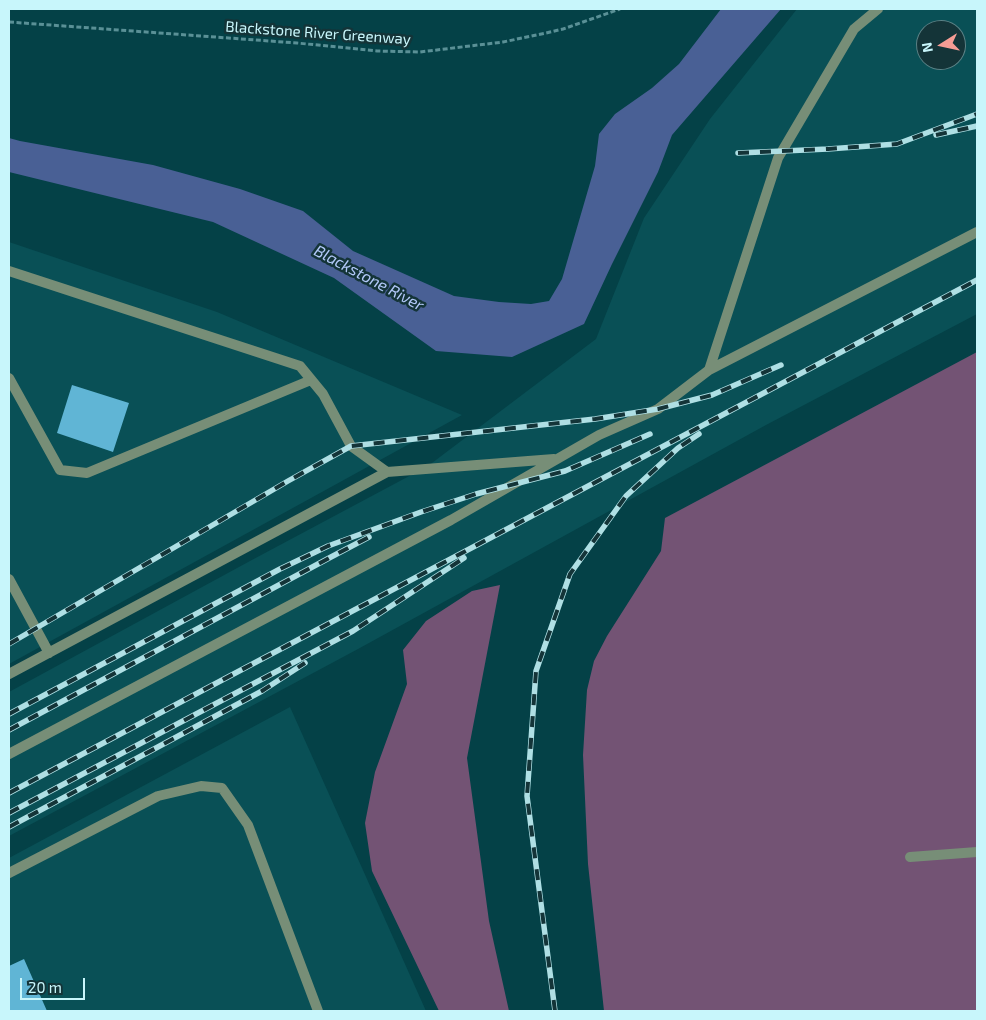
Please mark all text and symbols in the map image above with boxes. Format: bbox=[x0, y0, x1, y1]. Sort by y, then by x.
street label: Blackstone River Greenway bbox=[225, 18, 411, 48]
north arrow bbox=[916, 20, 966, 70]
text: N bbox=[917, 41, 936, 54]
water label: Blackstone River bbox=[311, 241, 427, 315]
scale bar bbox=[22, 968, 88, 1000]
text: 20 m bbox=[28, 978, 62, 996]

